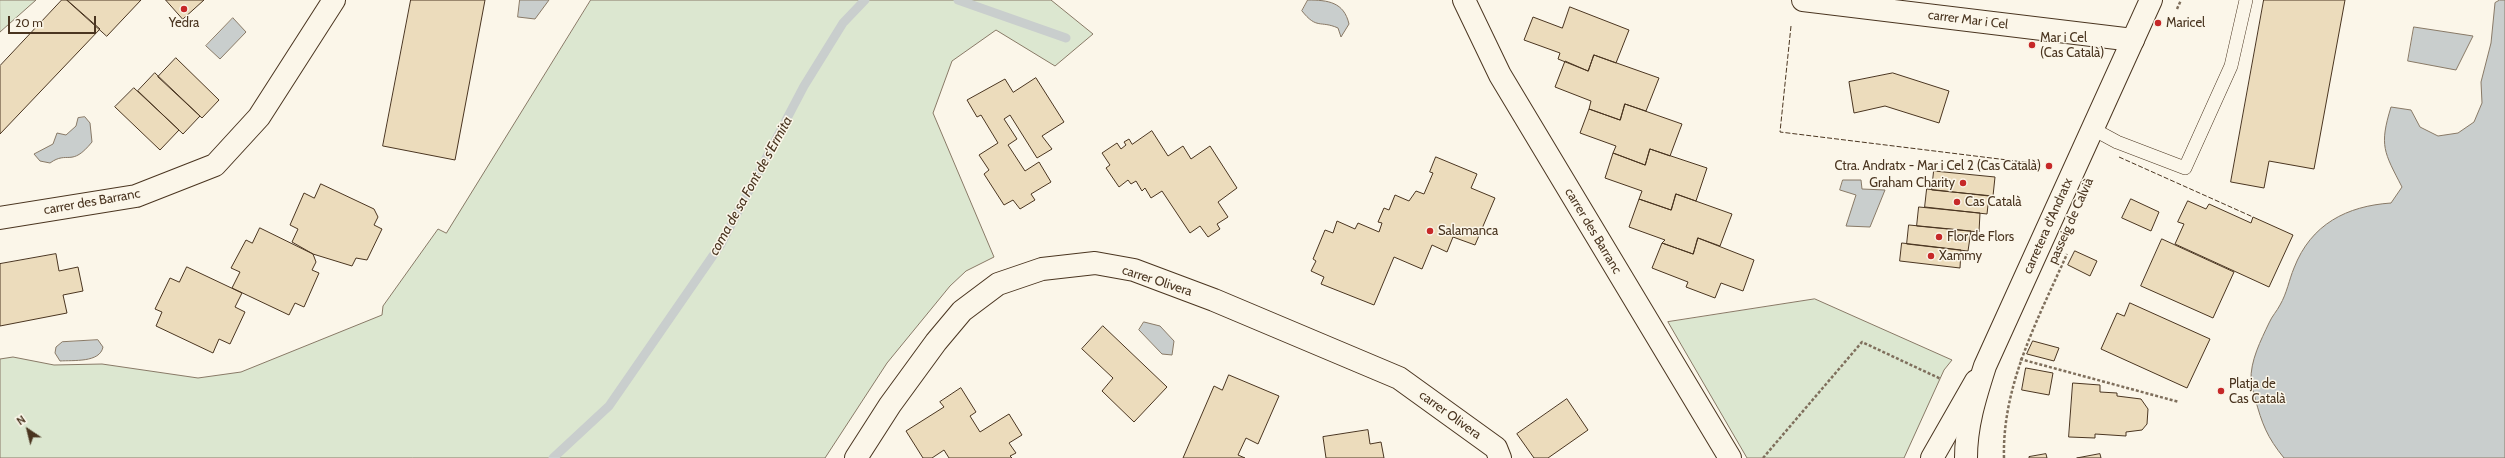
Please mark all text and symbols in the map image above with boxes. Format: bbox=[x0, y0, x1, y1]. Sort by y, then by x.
marker: Yedra bbox=[179, 4, 189, 14]
street label: carrer Mar i Cel bbox=[1927, 7, 2009, 33]
scale bar bbox=[10, 8, 98, 34]
text: 20 m bbox=[15, 15, 43, 30]
place label: Yedra bbox=[169, 15, 199, 31]
place label: Maricel bbox=[2166, 15, 2205, 31]
marker: Maricel bbox=[2153, 18, 2163, 28]
place label: Mar i Cel (Cas Català) bbox=[2040, 30, 2104, 61]
marker: Mar i Cel (Cas Català) bbox=[2027, 40, 2037, 50]
water label: coma de sa Font de s'Ermita bbox=[706, 114, 796, 258]
place label: Ctra. Andratx - Mar i Cel 2 (Cas Català) bbox=[1834, 158, 2041, 174]
marker: Ctra. Andratx - Mar i Cel 2 (Cas Català) bbox=[2044, 161, 2054, 171]
place label: Graham Charity bbox=[1869, 175, 1955, 191]
street label: carretera d'Andratx bbox=[2020, 176, 2076, 276]
street label: passeig de Calvià bbox=[2045, 176, 2097, 266]
marker: Graham Charity bbox=[1958, 178, 1968, 188]
street label: carrer des Barranc bbox=[1561, 185, 1625, 277]
street label: carrer des Barranc bbox=[43, 186, 141, 218]
place label: Cas Català bbox=[1965, 194, 2022, 210]
marker: Cas Català bbox=[1952, 197, 1962, 207]
place label: Salamanca bbox=[1438, 223, 1498, 239]
marker: Salamanca bbox=[1425, 226, 1435, 236]
place label: Flor de Flors bbox=[1947, 229, 2014, 245]
marker: Flor de Flors bbox=[1934, 232, 1944, 242]
place label: Xammy bbox=[1939, 248, 1982, 264]
marker: Xammy bbox=[1926, 251, 1936, 261]
street label: carrer Olivera bbox=[1120, 262, 1194, 300]
place label: Platja de Cas Català bbox=[2229, 376, 2286, 407]
marker: Platja de Cas Català bbox=[2216, 386, 2226, 396]
street label: carrer Olivera bbox=[1416, 387, 1484, 443]
north arrow bbox=[8, 410, 48, 450]
text: N bbox=[14, 412, 28, 428]

